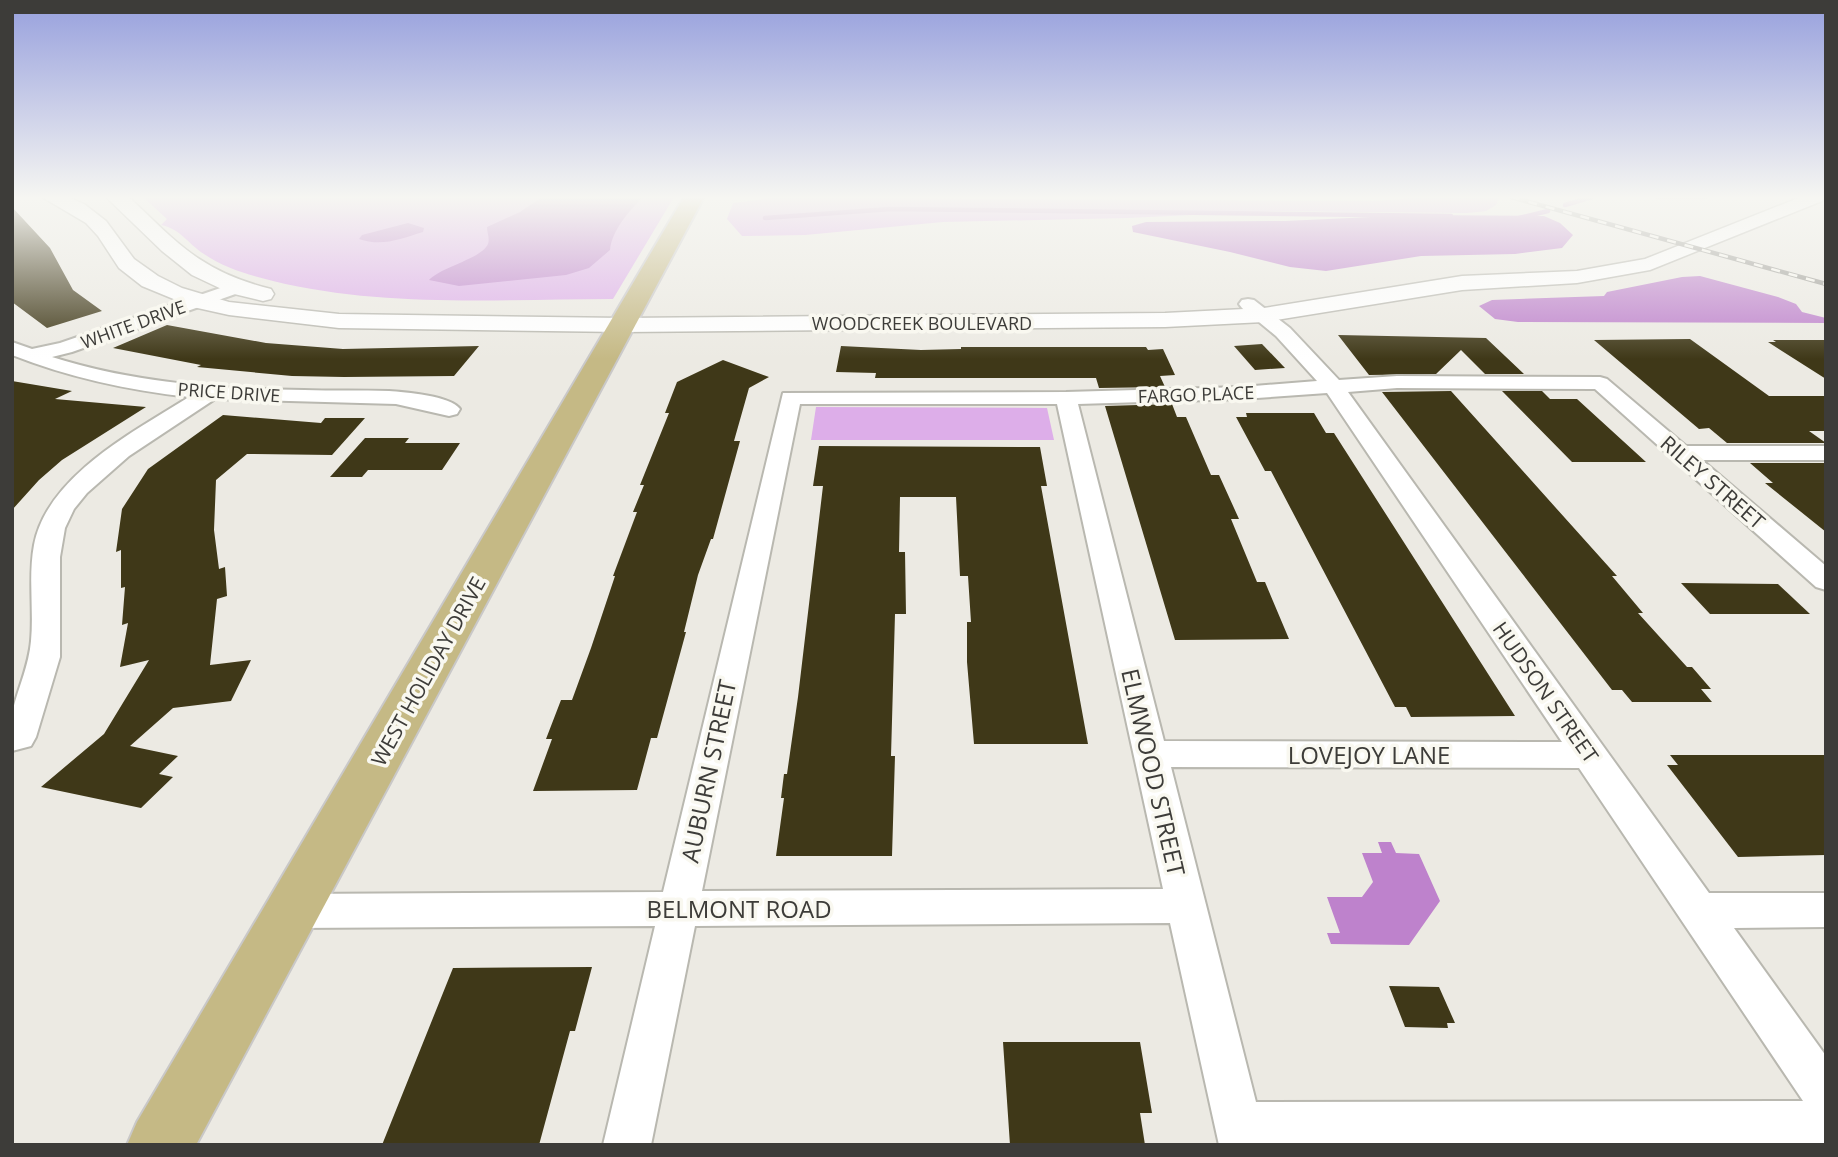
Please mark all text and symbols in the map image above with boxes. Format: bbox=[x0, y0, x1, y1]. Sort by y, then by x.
street label: WHITE DRIVE bbox=[77, 294, 189, 354]
street label: WOODCREEK BOULEVARD bbox=[812, 311, 1032, 335]
street label: PRICE DRIVE bbox=[177, 376, 281, 408]
street label: FARGO PLACE bbox=[1137, 380, 1255, 408]
street label: RILEY STREET bbox=[1655, 429, 1771, 535]
street label: WEST HOLIDAY DRIVE bbox=[364, 571, 492, 771]
street label: HUDSON STREET bbox=[1487, 616, 1605, 768]
street label: ELMWOOD STREET bbox=[1114, 665, 1194, 879]
street label: AUBURN STREET bbox=[673, 677, 743, 865]
street label: LOVEJOY LANE bbox=[1288, 738, 1450, 771]
street label: BELMONT ROAD bbox=[646, 892, 832, 925]

